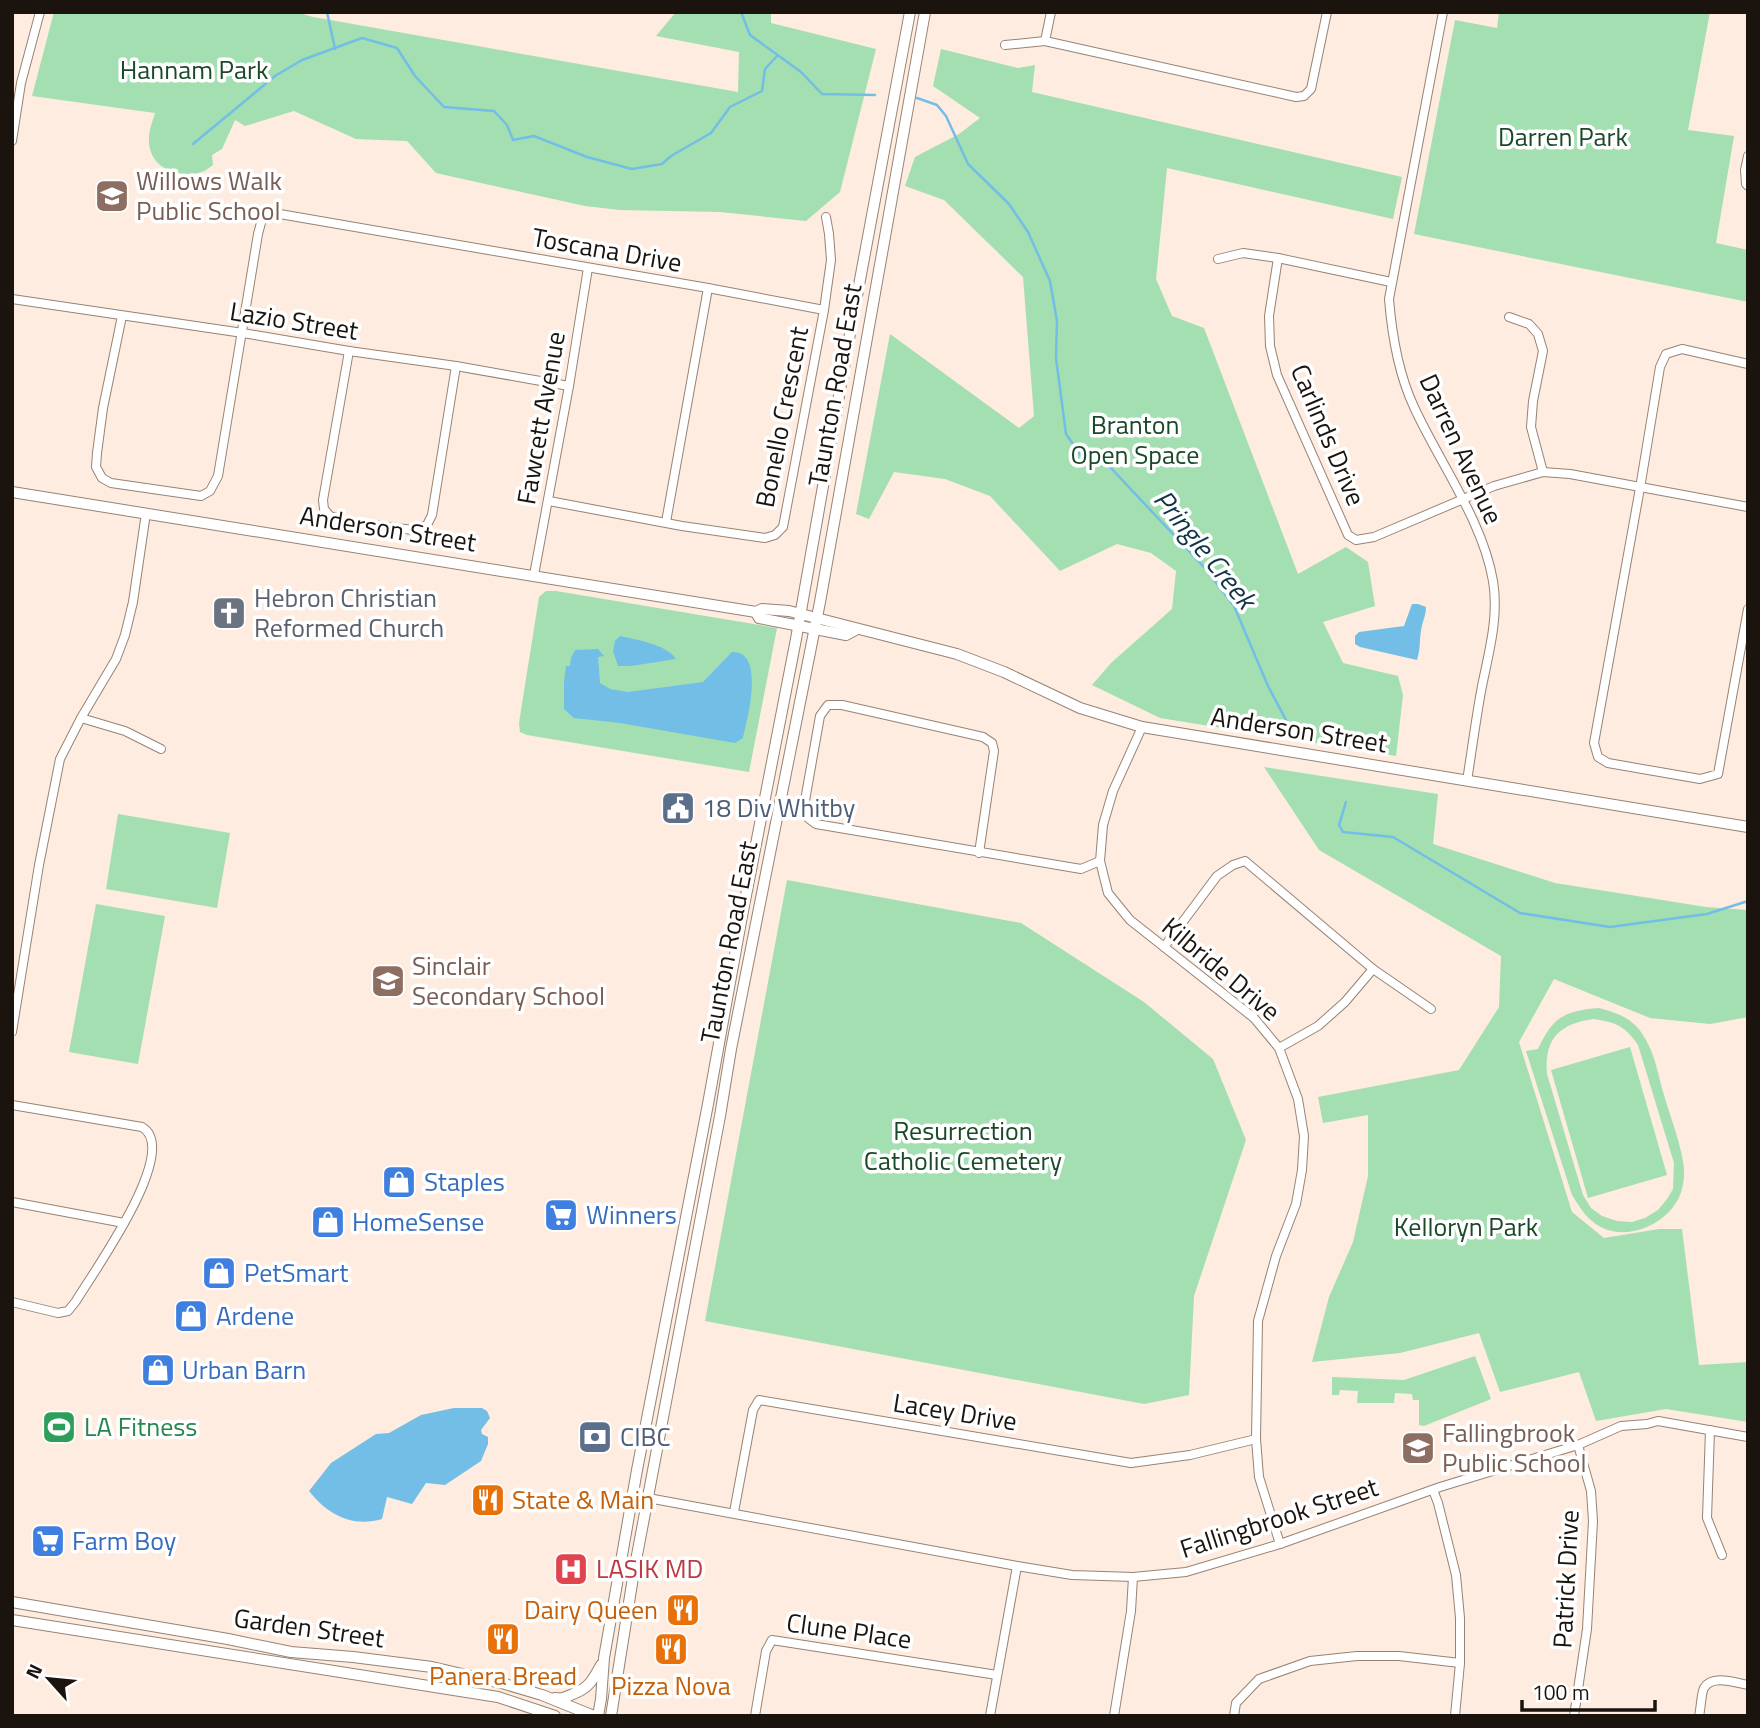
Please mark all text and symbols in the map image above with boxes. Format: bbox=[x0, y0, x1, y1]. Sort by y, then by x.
park label: Hannam Park bbox=[120, 50, 268, 89]
park label: Darren Park bbox=[1498, 117, 1628, 156]
place label: Willows Walk Public School bbox=[136, 161, 282, 230]
school or university icon: Willows Walk Public School bbox=[93, 177, 131, 215]
street label: Toscana Drive bbox=[529, 217, 685, 282]
street label: Taunton Road East bbox=[797, 280, 872, 489]
street label: Lazio Street bbox=[227, 291, 361, 350]
street label: Bonello Crescent bbox=[745, 323, 818, 511]
street label: Fawcett Avenue bbox=[506, 328, 575, 508]
street label: Carlinds Drive bbox=[1281, 358, 1376, 512]
street label: Darren Avenue bbox=[1410, 367, 1513, 530]
park label: Branton Open Space bbox=[1071, 405, 1199, 474]
water label: Pringle Creek bbox=[1144, 480, 1269, 621]
street label: Anderson Street bbox=[297, 495, 479, 562]
place label: Hebron Christian Reformed Church bbox=[254, 578, 444, 647]
church icon: Hebron Christian Reformed Church bbox=[210, 594, 248, 632]
street label: Anderson Street bbox=[1208, 696, 1390, 763]
place label: 18 Div Whitby bbox=[702, 788, 855, 827]
public building icon: 18 Div Whitby bbox=[659, 789, 697, 827]
street label: Taunton Road East bbox=[690, 837, 767, 1046]
street label: Kilbride Drive bbox=[1154, 907, 1289, 1030]
place label: Sinclair Secondary School bbox=[412, 946, 605, 1015]
school or university icon: Sinclair Secondary School bbox=[369, 962, 407, 1000]
park label: Resurrection Catholic Cemetery bbox=[864, 1111, 1062, 1180]
place label: Staples bbox=[424, 1162, 505, 1201]
shop icon: Staples bbox=[380, 1163, 418, 1201]
place label: Winners bbox=[586, 1195, 677, 1234]
supermarket icon: Winners bbox=[542, 1196, 580, 1234]
place label: HomeSense bbox=[352, 1202, 484, 1241]
shop icon: HomeSense bbox=[309, 1203, 347, 1241]
park label: Kelloryn Park bbox=[1394, 1207, 1538, 1246]
place label: PetSmart bbox=[244, 1253, 348, 1292]
shop icon: PetSmart bbox=[200, 1254, 238, 1292]
place label: Ardene bbox=[216, 1296, 294, 1335]
shop icon: Ardene bbox=[172, 1297, 210, 1335]
place label: Urban Barn bbox=[182, 1350, 306, 1389]
shop icon: Urban Barn bbox=[139, 1351, 177, 1389]
street label: Lacey Drive bbox=[890, 1382, 1020, 1441]
place label: LA Fitness bbox=[84, 1407, 197, 1446]
sports icon: LA Fitness bbox=[40, 1408, 78, 1446]
place label: Fallingbrook Public School bbox=[1442, 1413, 1587, 1482]
place label: CIBC bbox=[620, 1417, 671, 1456]
bank icon: CIBC bbox=[576, 1418, 614, 1456]
school or university icon: Fallingbrook Public School bbox=[1399, 1429, 1437, 1467]
street label: Fallingbrook Street bbox=[1175, 1467, 1383, 1568]
place label: State & Main bbox=[512, 1480, 654, 1519]
restaurant icon: State & Main bbox=[469, 1481, 507, 1519]
street label: Patrick Drive bbox=[1542, 1509, 1589, 1649]
place label: Farm Boy bbox=[72, 1521, 176, 1560]
supermarket icon: Farm Boy bbox=[29, 1522, 67, 1560]
place label: LASIK MD bbox=[596, 1549, 703, 1588]
hospital icon: LASIK MD bbox=[552, 1550, 590, 1588]
place label: Dairy Queen bbox=[524, 1590, 658, 1629]
restaurant icon: Dairy Queen bbox=[664, 1591, 702, 1629]
street label: Garden Street bbox=[231, 1598, 387, 1657]
street label: Clune Place bbox=[784, 1602, 914, 1659]
restaurant icon: Panera Bread bbox=[484, 1620, 522, 1658]
restaurant icon: Pizza Nova bbox=[652, 1630, 690, 1668]
north arrow bbox=[14, 1644, 84, 1714]
place label: Panera Bread bbox=[429, 1656, 577, 1695]
text: N bbox=[17, 1659, 49, 1684]
place label: Pizza Nova bbox=[611, 1666, 731, 1705]
scale bar bbox=[1522, 1668, 1655, 1712]
text: 100 m bbox=[1532, 1676, 1589, 1708]

